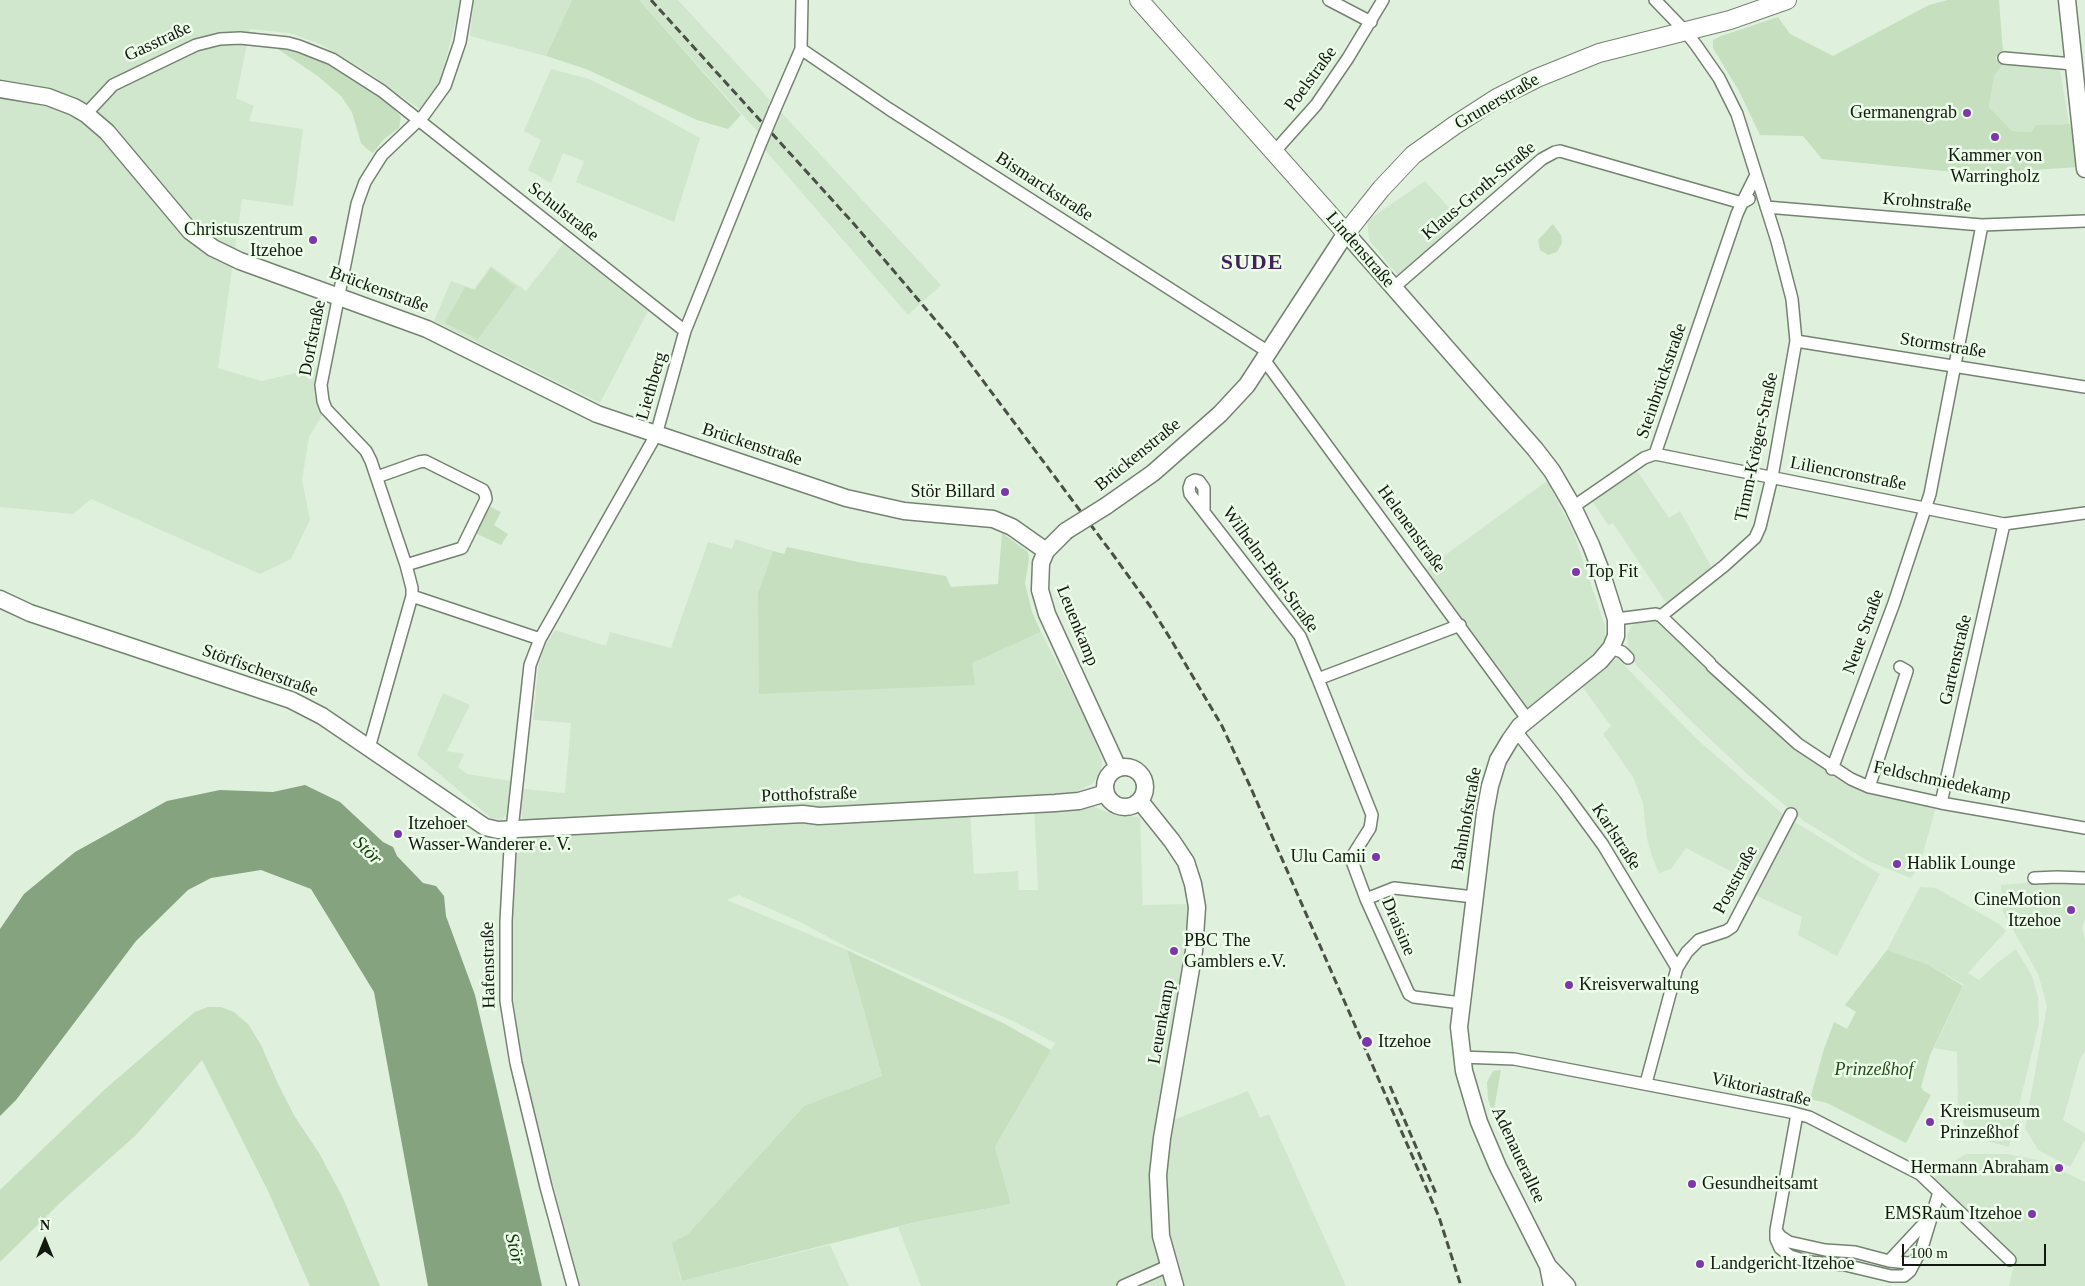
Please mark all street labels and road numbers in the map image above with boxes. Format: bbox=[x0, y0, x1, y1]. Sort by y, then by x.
street label: Gasstraße bbox=[121, 17, 195, 67]
street label: Poelstraße bbox=[1280, 42, 1342, 116]
street label: Grunerstraße bbox=[1451, 69, 1543, 135]
street label: Klaus-Groth-Straße bbox=[1418, 137, 1540, 245]
street label: Bismarckstraße bbox=[991, 147, 1097, 227]
street label: Schulstraße bbox=[523, 178, 603, 246]
street label: Krohnstraße bbox=[1882, 188, 1972, 218]
street label: Lindenstraße bbox=[1321, 207, 1399, 293]
street label: Brückenstraße bbox=[326, 262, 432, 318]
street label: Dorfstraße bbox=[295, 298, 331, 378]
street label: Steinbrückstraße bbox=[1632, 320, 1692, 442]
street label: Stormstraße bbox=[1898, 329, 1988, 363]
street label: Liethberg bbox=[632, 350, 672, 422]
street label: Timm-Kröger-Straße bbox=[1731, 370, 1783, 524]
street label: Brückenstraße bbox=[1091, 414, 1185, 496]
street label: Brückenstraße bbox=[699, 419, 805, 471]
street label: Liliencronstraße bbox=[1788, 452, 1908, 496]
street label: Helenenstraße bbox=[1372, 481, 1450, 577]
street label: Wilhelm-Biel-Straße bbox=[1217, 503, 1323, 637]
street label: Leuenkamp bbox=[1051, 583, 1103, 669]
street label: Neue Straße bbox=[1839, 587, 1889, 677]
street label: Gartenstraße bbox=[1935, 613, 1977, 707]
street label: Störfischerstraße bbox=[199, 640, 321, 702]
street label: Feldschmiedekamp bbox=[1871, 757, 2013, 807]
street label: Bahnhofstraße bbox=[1447, 765, 1487, 873]
street label: Potthofstraße bbox=[761, 783, 857, 807]
street label: Karlstraße bbox=[1587, 800, 1645, 874]
street label: Poststraße bbox=[1709, 842, 1763, 918]
street label: Draisine bbox=[1376, 895, 1420, 959]
street label: Hafenstraße bbox=[477, 921, 501, 1009]
street label: Leuenkamp bbox=[1144, 978, 1180, 1066]
street label: Viktoriastraße bbox=[1709, 1068, 1813, 1112]
street label: Adenauerallee bbox=[1486, 1103, 1550, 1207]

